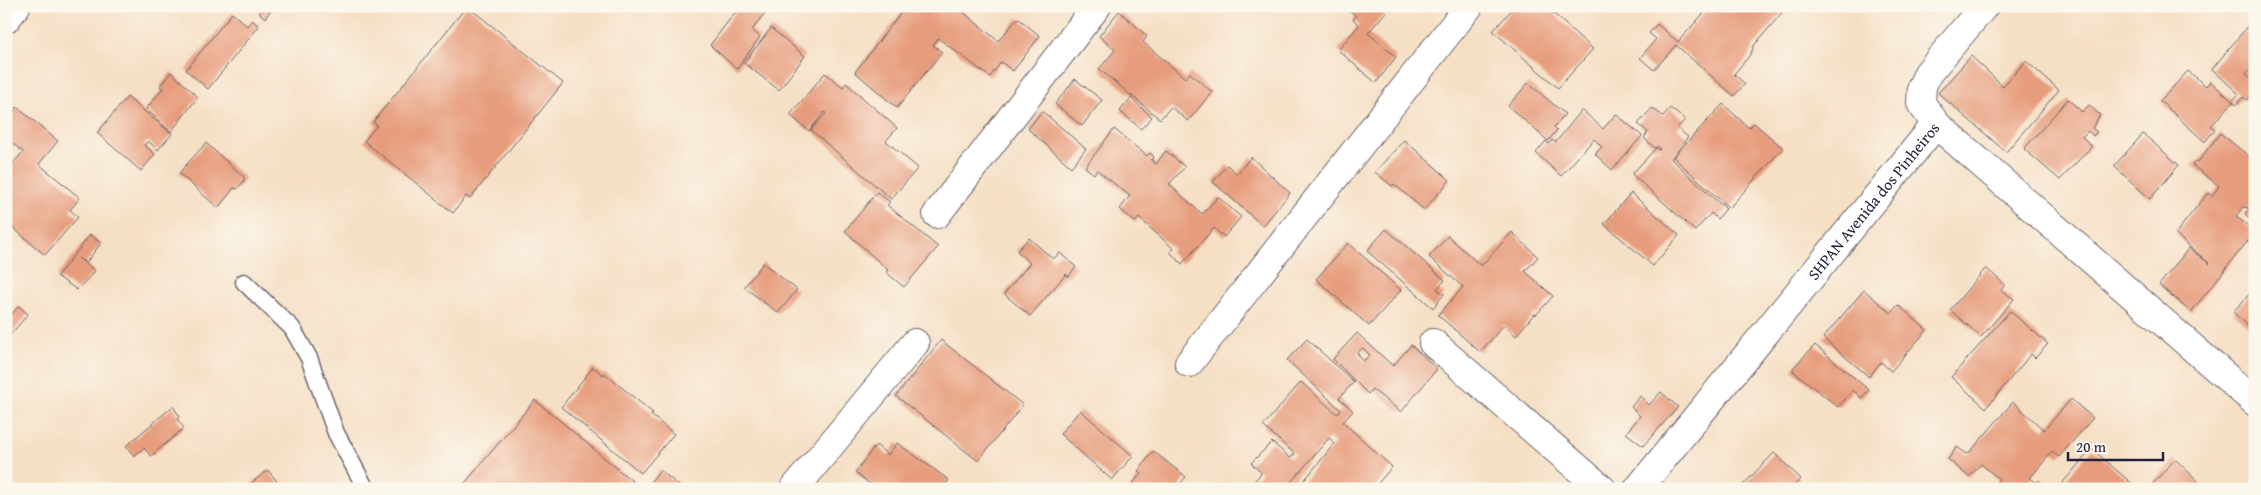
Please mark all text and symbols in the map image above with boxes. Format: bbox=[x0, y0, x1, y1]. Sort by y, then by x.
street label: SHPAN Avenida dos Pinheiros bbox=[1802, 117, 1945, 285]
scale bar bbox=[2068, 430, 2164, 462]
text: 20 m bbox=[2076, 436, 2107, 457]

